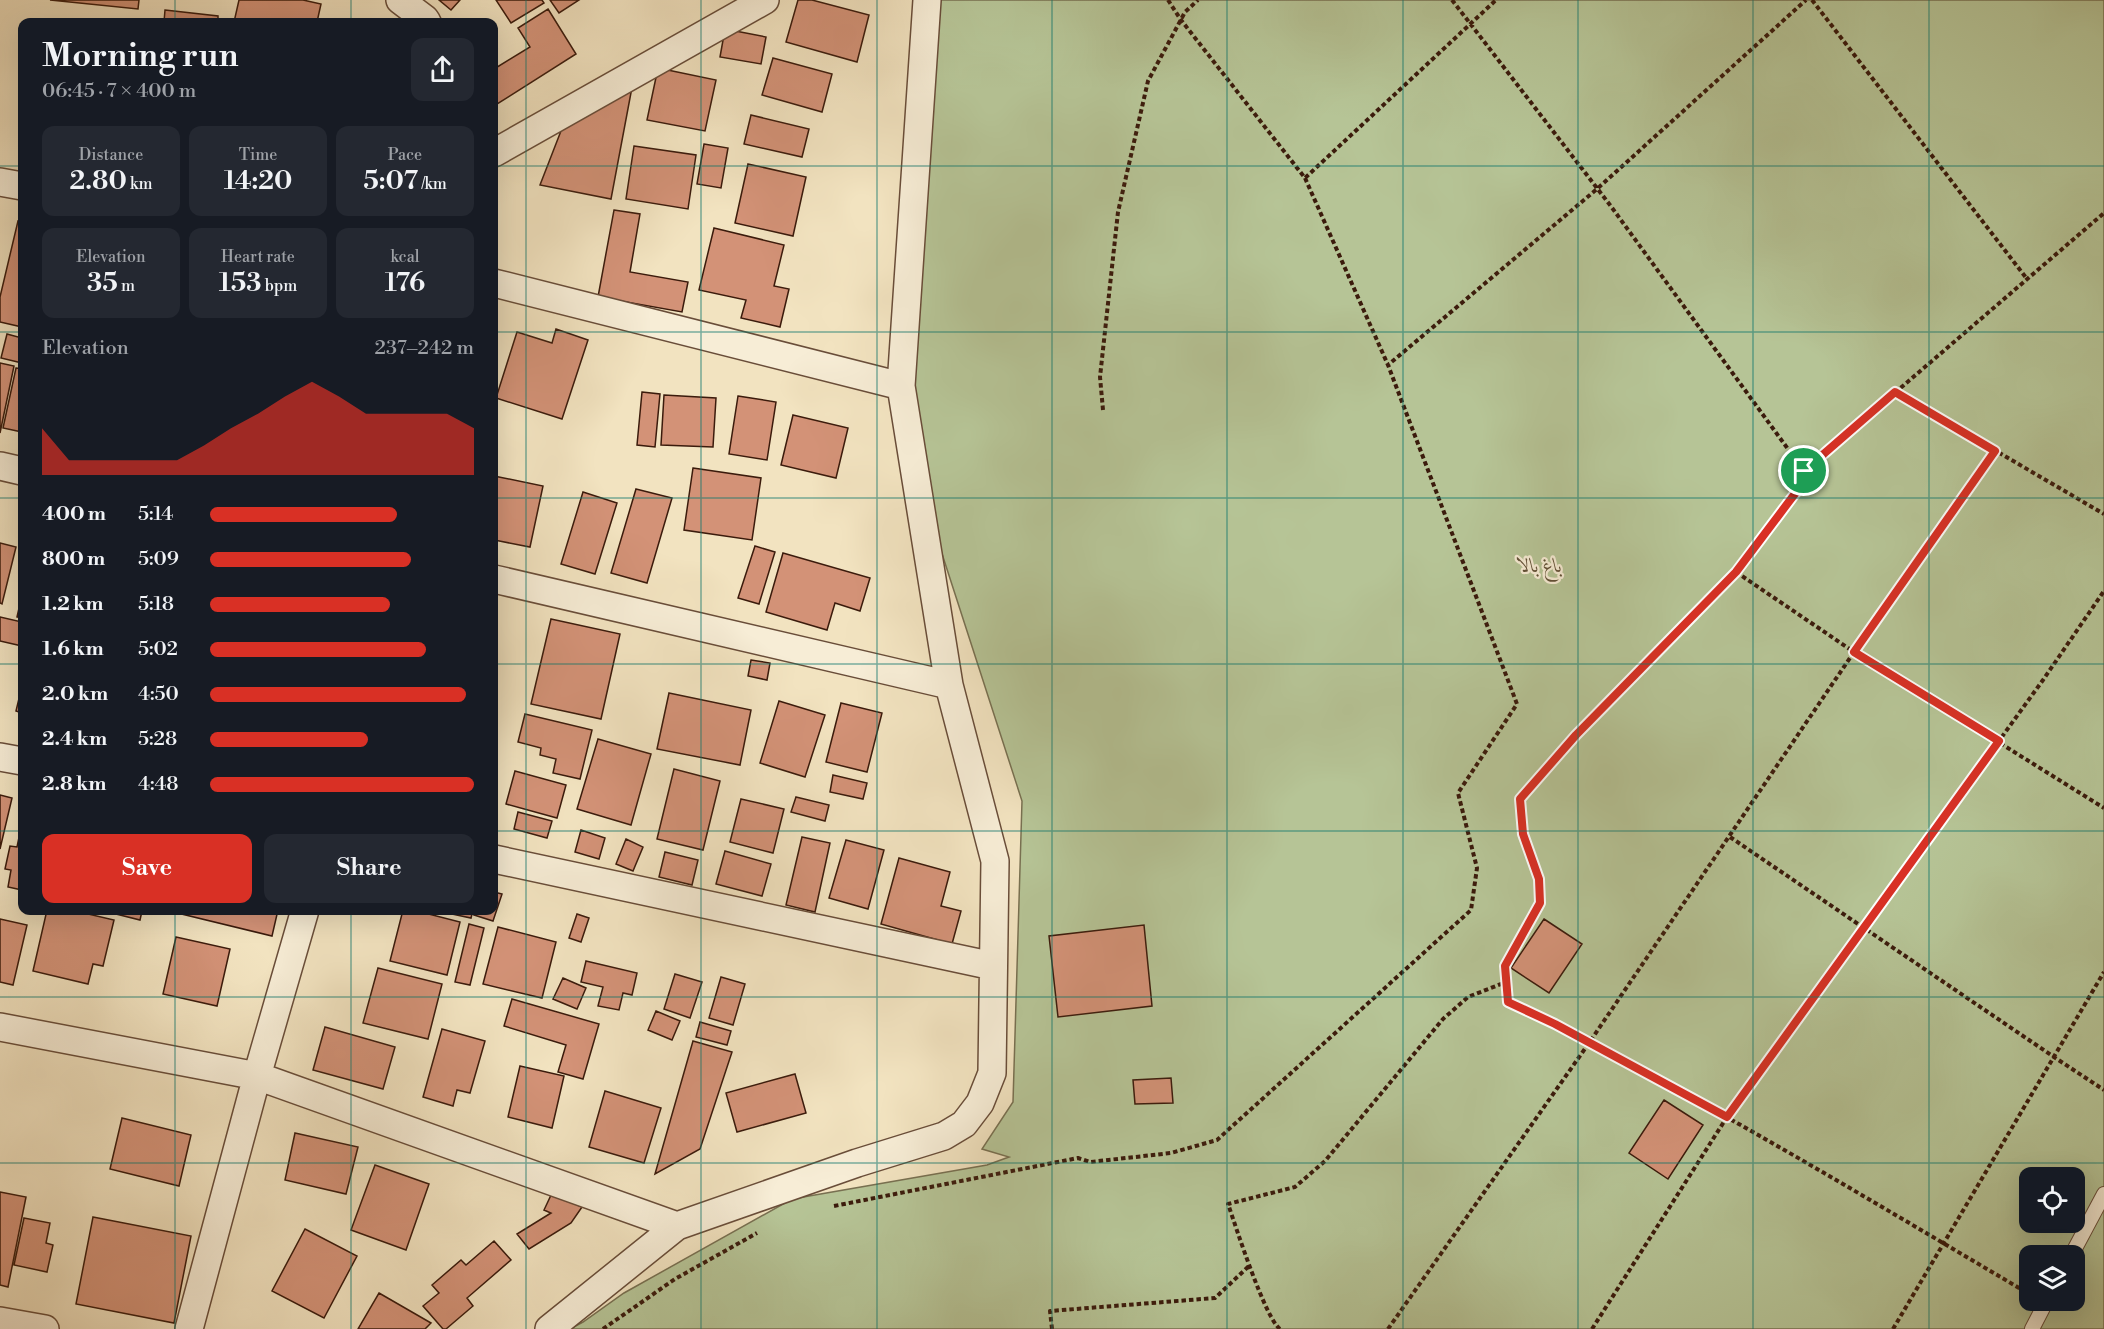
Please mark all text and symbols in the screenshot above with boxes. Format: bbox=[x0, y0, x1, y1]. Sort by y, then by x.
text: Morning run bbox=[42, 36, 239, 77]
button: share bbox=[411, 38, 474, 101]
text: 06:45 · 7 × 400 m bbox=[42, 79, 196, 104]
text: Distance bbox=[79, 145, 143, 165]
text: Time bbox=[239, 145, 277, 165]
text: Pace bbox=[388, 145, 422, 165]
text: 2.80 bbox=[70, 165, 127, 197]
text: 14:20 bbox=[224, 165, 292, 197]
text: 5:07 bbox=[363, 165, 418, 197]
text: km bbox=[127, 174, 152, 194]
text: /km bbox=[418, 174, 447, 194]
text: Elevation bbox=[76, 247, 146, 267]
text: Heart rate bbox=[221, 247, 295, 267]
text: kcal bbox=[390, 247, 420, 267]
text: 35 bbox=[87, 267, 118, 299]
text: 153 bbox=[219, 267, 262, 299]
text: 176 bbox=[385, 267, 425, 299]
text: m bbox=[118, 276, 135, 296]
text: bpm bbox=[262, 276, 297, 296]
text: Elevation bbox=[42, 336, 129, 361]
text: 237–242 m bbox=[375, 336, 474, 361]
pin bbox=[1778, 445, 1829, 496]
icon: arrive bbox=[1787, 454, 1820, 487]
text: 400 m bbox=[42, 502, 106, 527]
text: 5:14 bbox=[138, 502, 173, 527]
text: 800 m bbox=[42, 547, 105, 572]
text: 5:09 bbox=[138, 547, 179, 572]
park label: باغ بالا bbox=[1517, 554, 1562, 583]
text: 1.2 km bbox=[42, 592, 104, 617]
text: 5:18 bbox=[138, 592, 174, 617]
text: 1.6 km bbox=[42, 637, 104, 662]
text: 5:02 bbox=[138, 637, 178, 662]
text: 2.0 km bbox=[42, 682, 108, 707]
text: 4:50 bbox=[138, 682, 179, 707]
text: 2.4 km bbox=[42, 727, 107, 752]
text: 5:28 bbox=[138, 727, 177, 752]
text: 2.8 km bbox=[42, 772, 106, 797]
text: 4:48 bbox=[138, 772, 179, 797]
button: Save bbox=[42, 834, 252, 903]
button: Share bbox=[264, 834, 474, 903]
map controls bbox=[2019, 1167, 2085, 1311]
button: locate bbox=[2019, 1167, 2085, 1233]
button: layers bbox=[2019, 1245, 2085, 1311]

